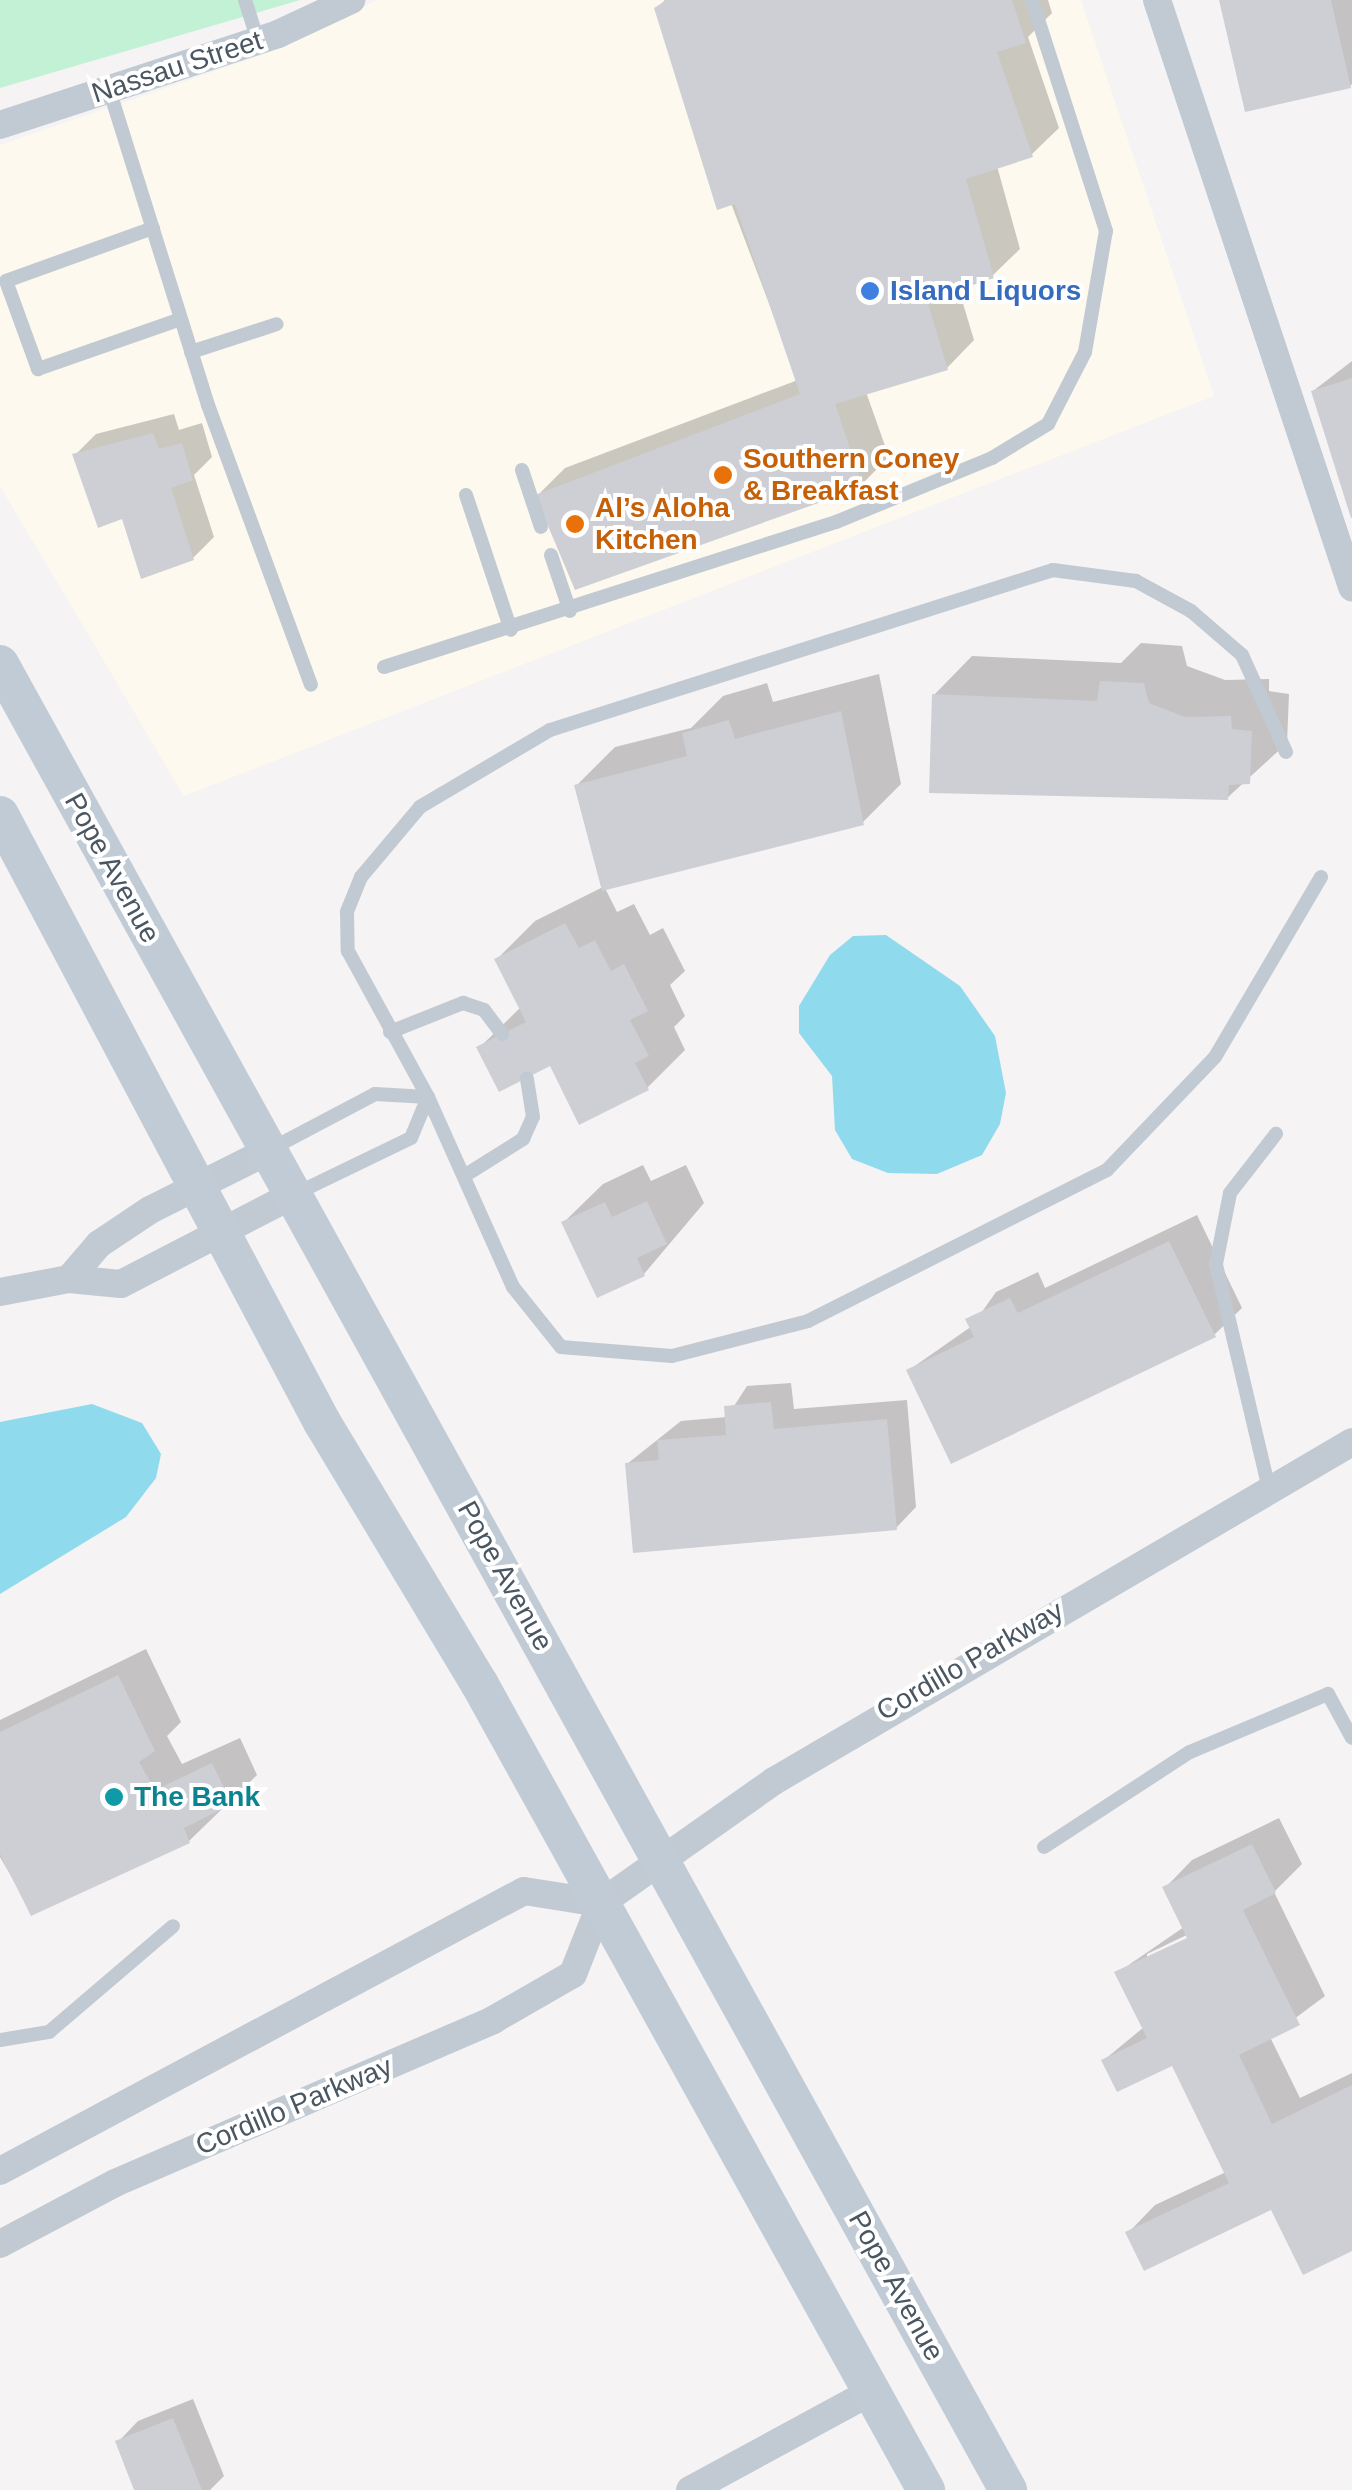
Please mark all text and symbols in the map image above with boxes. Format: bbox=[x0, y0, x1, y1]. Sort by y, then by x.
street label: Nassau Street bbox=[87, 24, 267, 110]
place label: Island Liquors bbox=[890, 274, 1081, 308]
marker: Island Liquors bbox=[859, 280, 881, 302]
place label: Southern Coney & Breakfast bbox=[743, 442, 959, 508]
marker: Southern Coney & Breakfast bbox=[712, 464, 734, 486]
place label: Al’s Aloha Kitchen bbox=[595, 491, 731, 557]
marker: Al’s Aloha Kitchen bbox=[564, 513, 586, 535]
street label: Pope Avenue bbox=[57, 787, 167, 949]
street label: Pope Avenue bbox=[450, 1495, 560, 1657]
street label: Cordillo Parkway bbox=[871, 1594, 1069, 1728]
place label: The Bank bbox=[134, 1780, 260, 1814]
marker: The Bank bbox=[103, 1786, 125, 1808]
street label: Cordillo Parkway bbox=[191, 2049, 397, 2163]
street label: Pope Avenue bbox=[841, 2205, 951, 2367]

